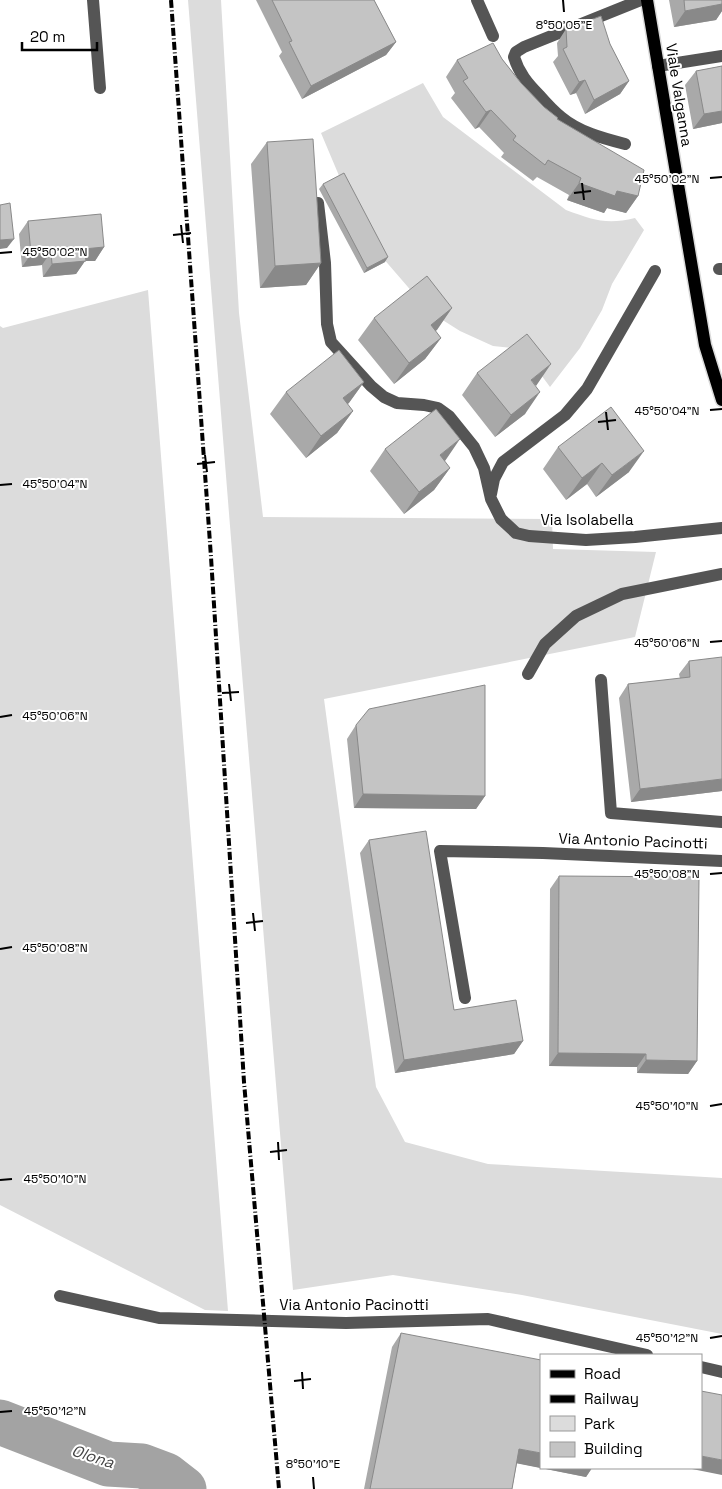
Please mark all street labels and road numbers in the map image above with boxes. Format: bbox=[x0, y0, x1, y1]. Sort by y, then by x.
street label: Viale Valganna bbox=[662, 42, 697, 148]
street label: Via Isolabella bbox=[540, 510, 634, 529]
street label: Via Antonio Pacinotti bbox=[558, 828, 708, 853]
street label: Via Antonio Pacinotti bbox=[279, 1295, 429, 1314]

